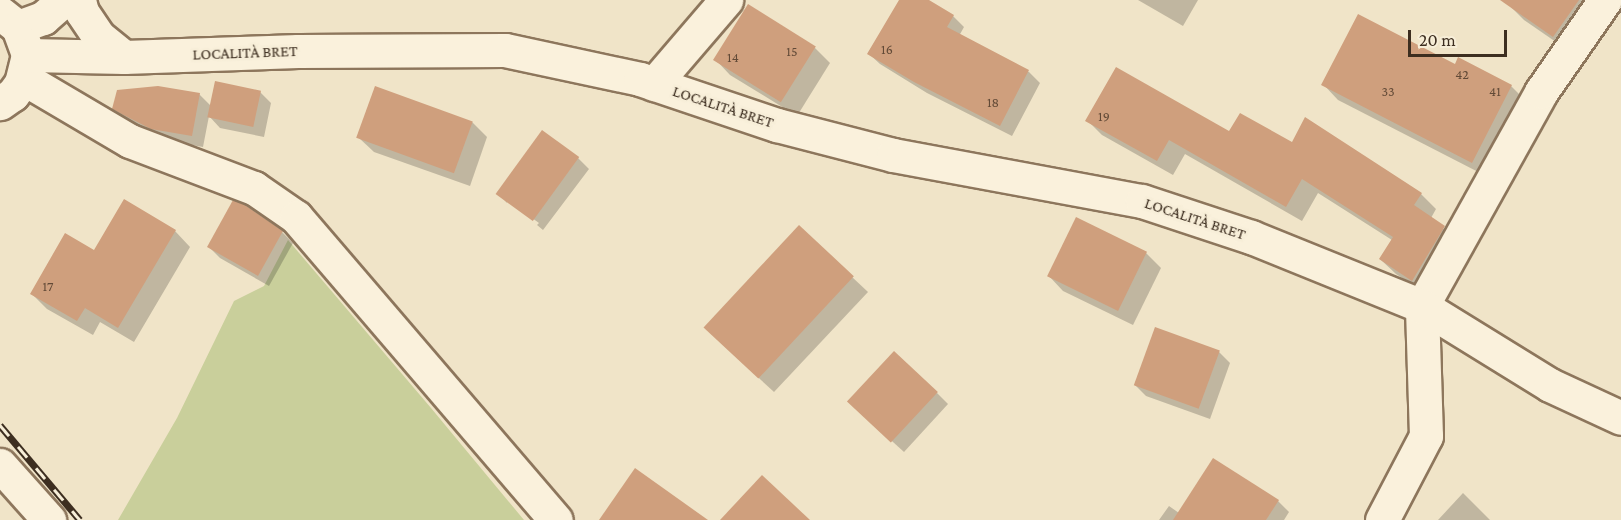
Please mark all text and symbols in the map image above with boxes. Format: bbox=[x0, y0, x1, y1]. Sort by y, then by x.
scale bar bbox=[1411, 18, 1510, 56]
text: 20 m bbox=[1419, 30, 1456, 50]
house number: 16 bbox=[881, 41, 893, 57]
street label: LOCALITÀ BRET bbox=[192, 42, 298, 64]
house number: 15 bbox=[786, 43, 798, 59]
house number: 14 bbox=[727, 49, 739, 65]
house number: 42 bbox=[1455, 66, 1469, 82]
street label: LOCALITÀ BRET bbox=[670, 82, 776, 132]
house number: 33 bbox=[1381, 83, 1395, 99]
house number: 41 bbox=[1489, 83, 1501, 99]
house number: 18 bbox=[987, 94, 999, 110]
house number: 19 bbox=[1098, 108, 1110, 124]
street label: LOCALITÀ BRET bbox=[1142, 194, 1248, 244]
house number: 17 bbox=[42, 278, 54, 294]

